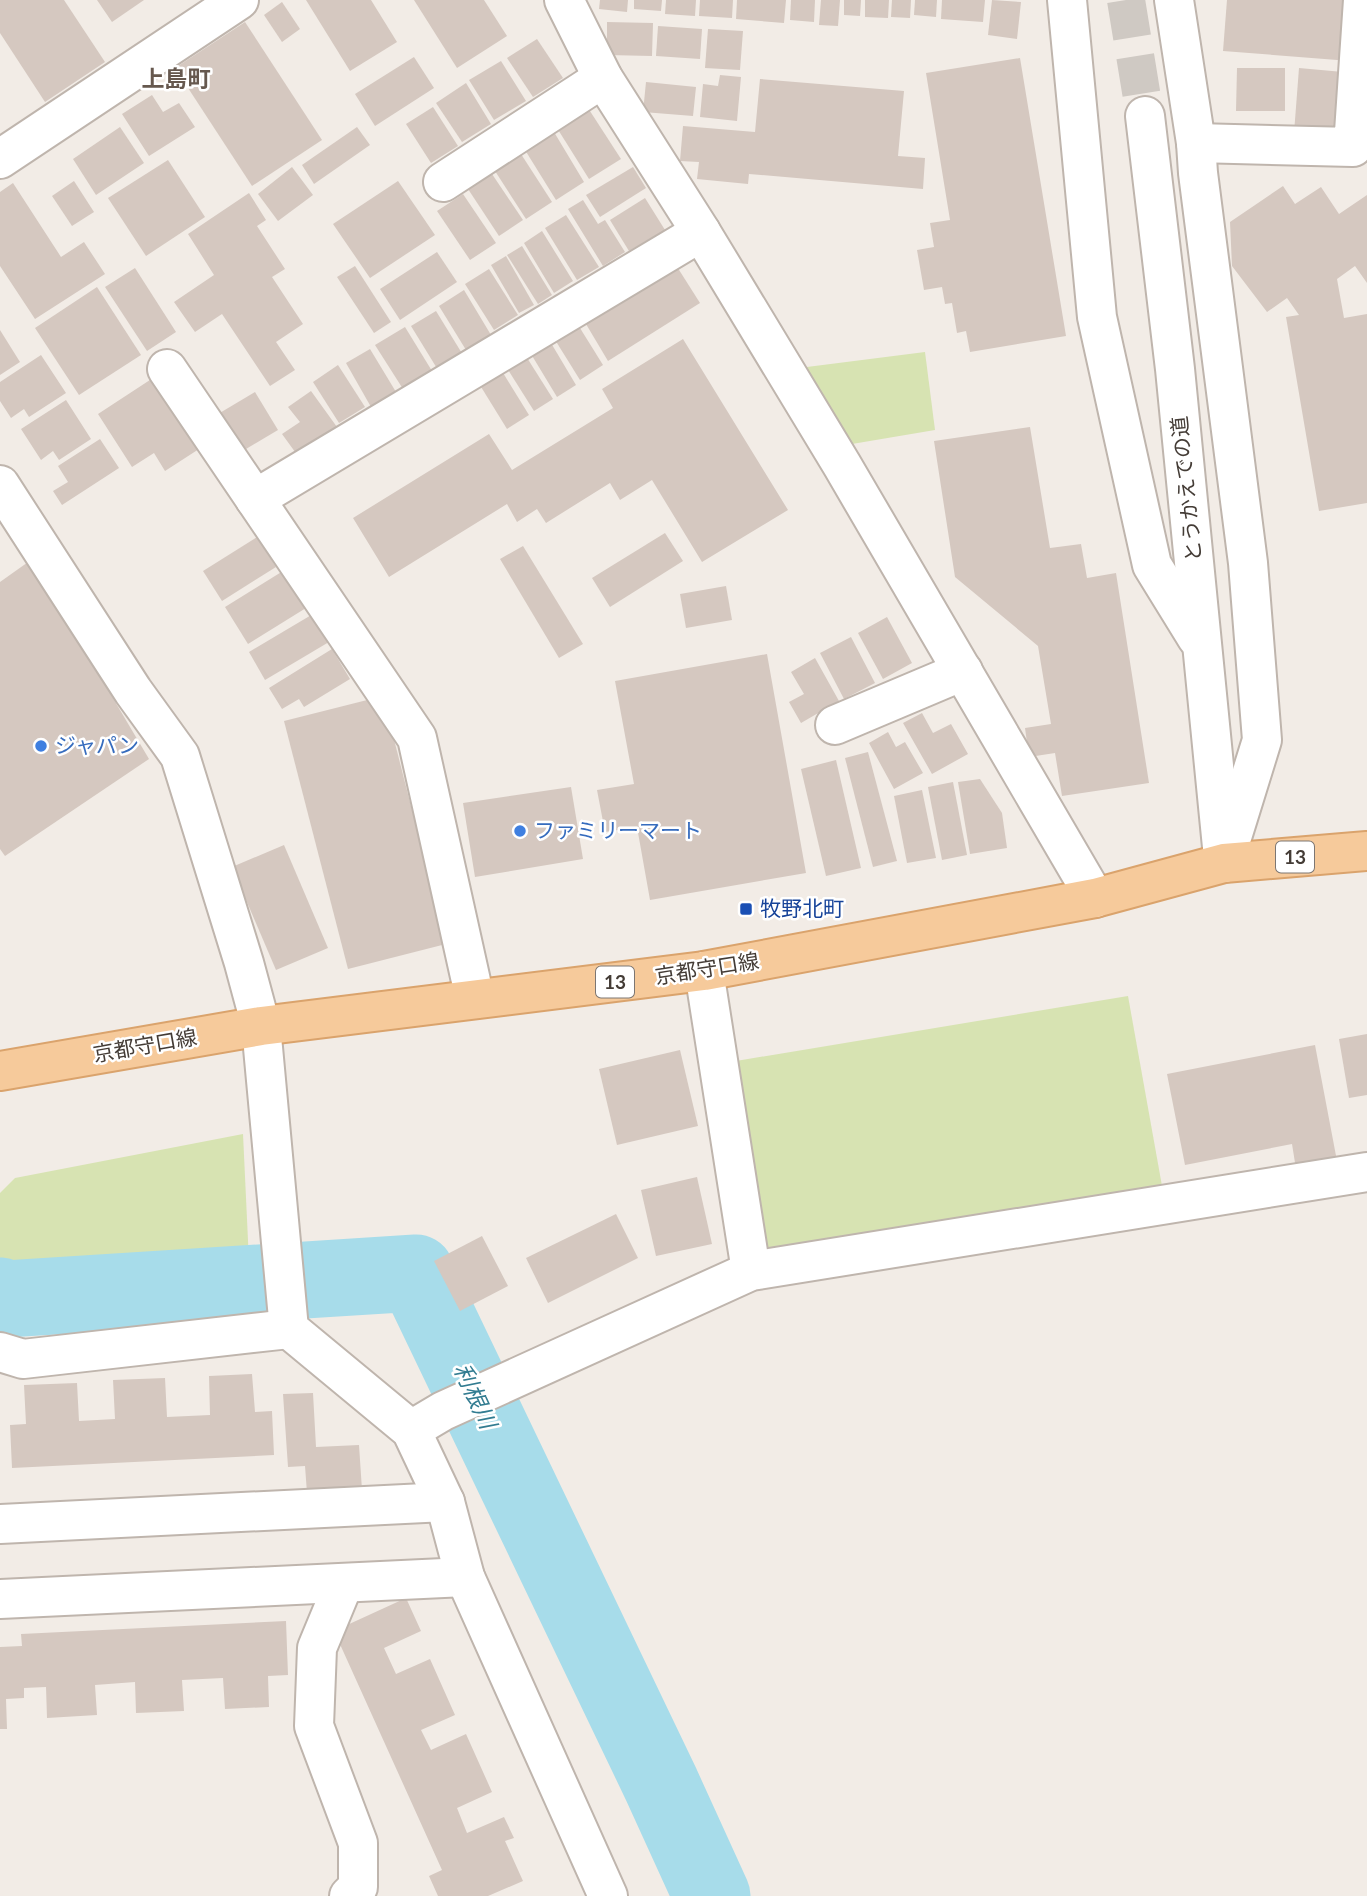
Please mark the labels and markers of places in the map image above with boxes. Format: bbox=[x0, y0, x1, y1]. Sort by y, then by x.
place label: ジャパン bbox=[55, 732, 139, 757]
marker: ジャパン bbox=[33, 738, 49, 754]
place label: ファミリーマート bbox=[534, 817, 702, 842]
marker: ファミリーマート bbox=[512, 823, 528, 839]
place label: 牧野北町 bbox=[760, 895, 844, 920]
marker: 牧野北町 bbox=[738, 901, 754, 917]

